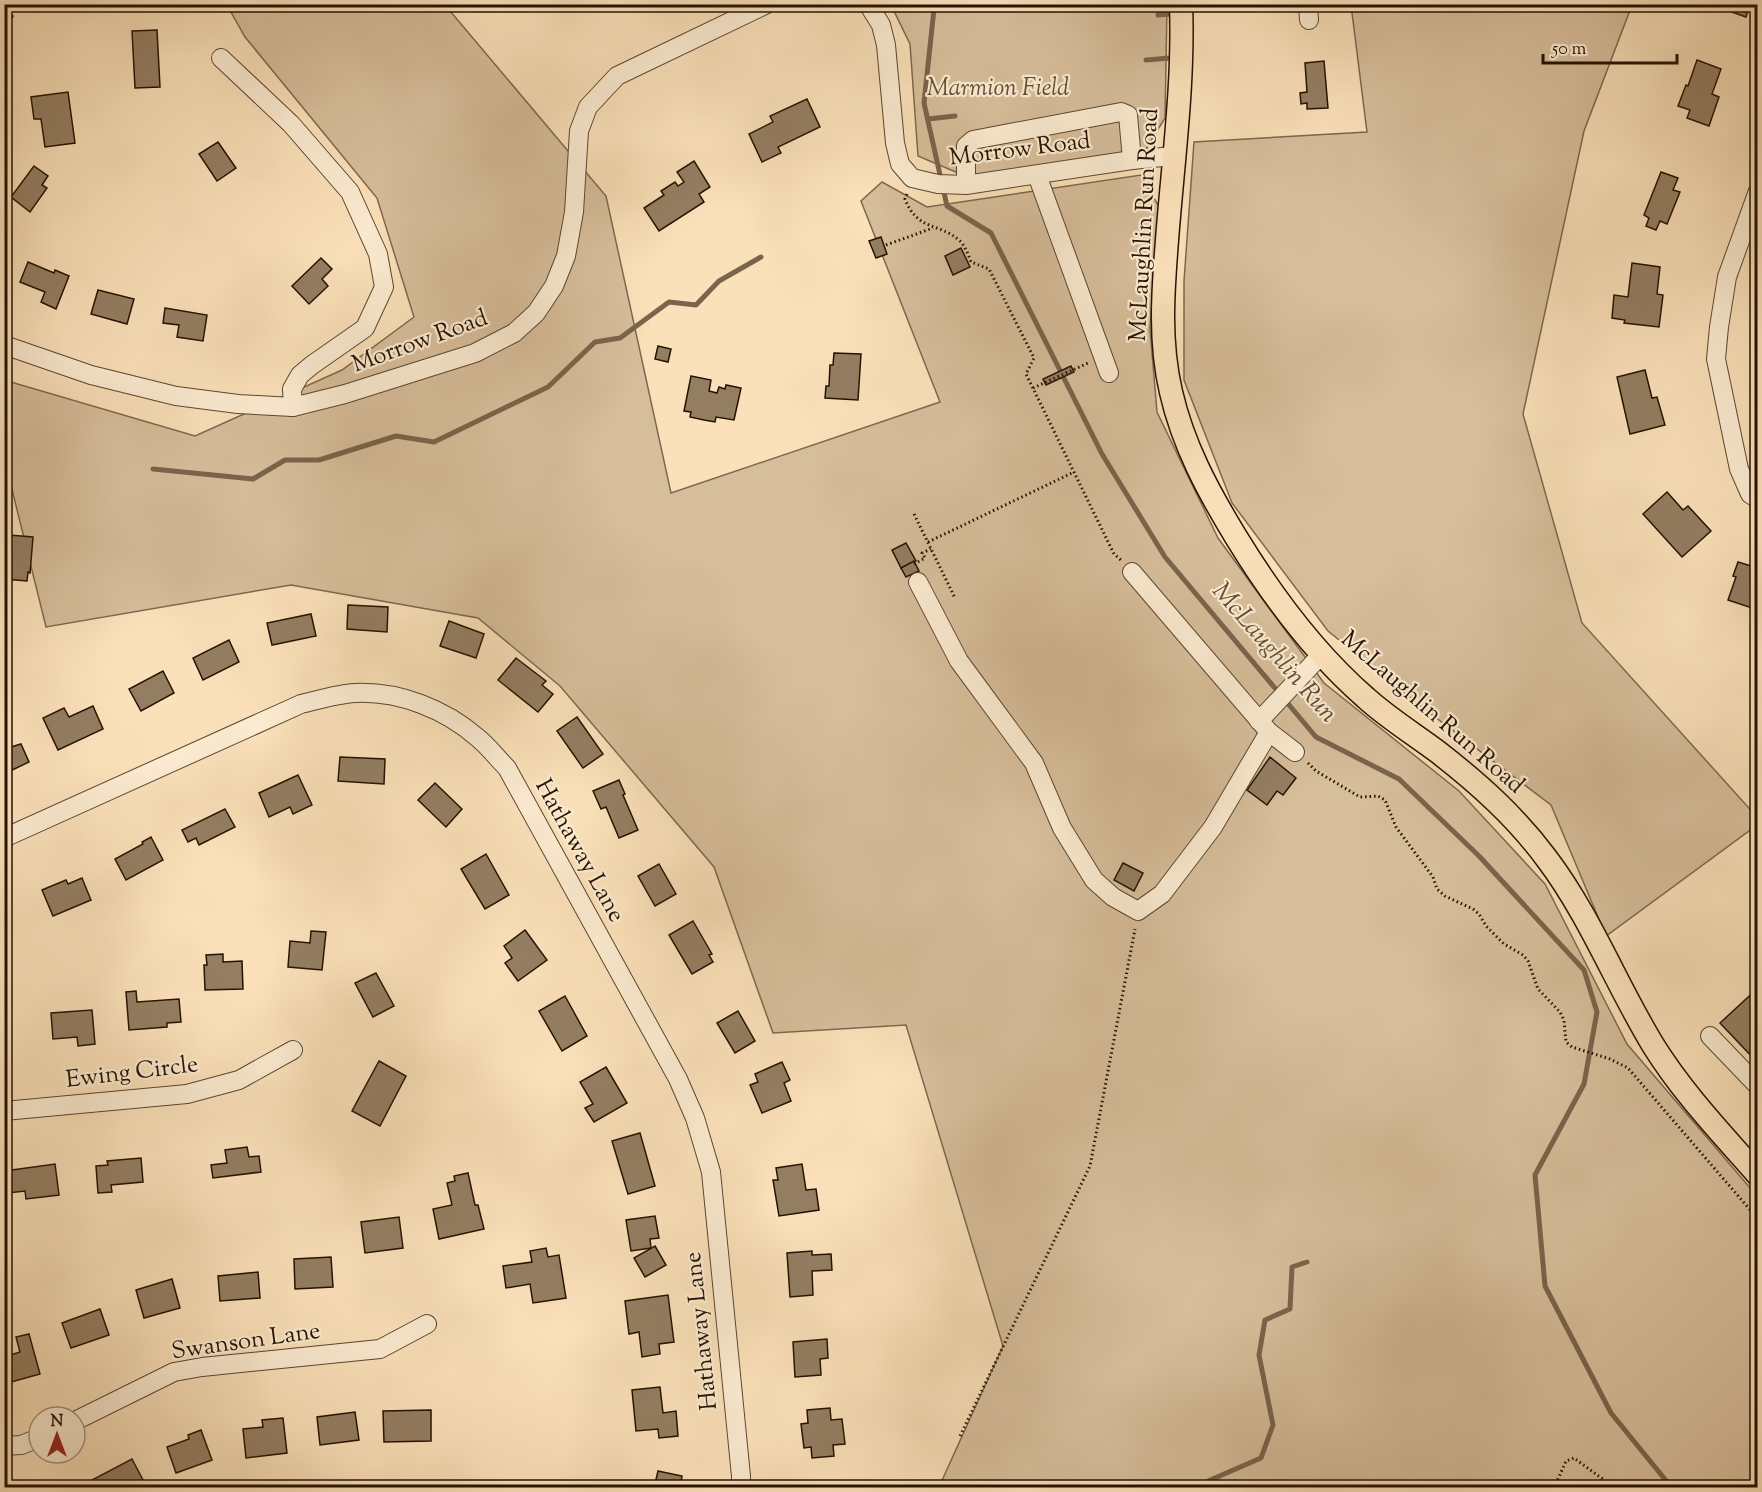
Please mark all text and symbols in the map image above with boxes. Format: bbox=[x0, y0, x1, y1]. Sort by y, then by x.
scale bar bbox=[1543, 27, 1676, 65]
text: 50 m bbox=[1551, 37, 1587, 63]
park label: Marmion Field bbox=[927, 72, 1069, 106]
street label: McLaughlin Run Road bbox=[1122, 107, 1168, 343]
street label: Morrow Road bbox=[947, 124, 1093, 176]
street label: Morrow Road bbox=[347, 302, 493, 382]
water label: McLaughlin Run bbox=[1202, 575, 1346, 732]
street label: McLaughlin Run Road bbox=[1333, 623, 1532, 803]
street label: Hathaway Lane bbox=[526, 773, 632, 929]
street label: Ewing Circle bbox=[64, 1048, 200, 1098]
street label: Hathaway Lane bbox=[677, 1250, 727, 1412]
street label: Swanson Lane bbox=[169, 1315, 323, 1369]
north arrow bbox=[27, 1405, 87, 1465]
text: N bbox=[51, 1411, 64, 1434]

